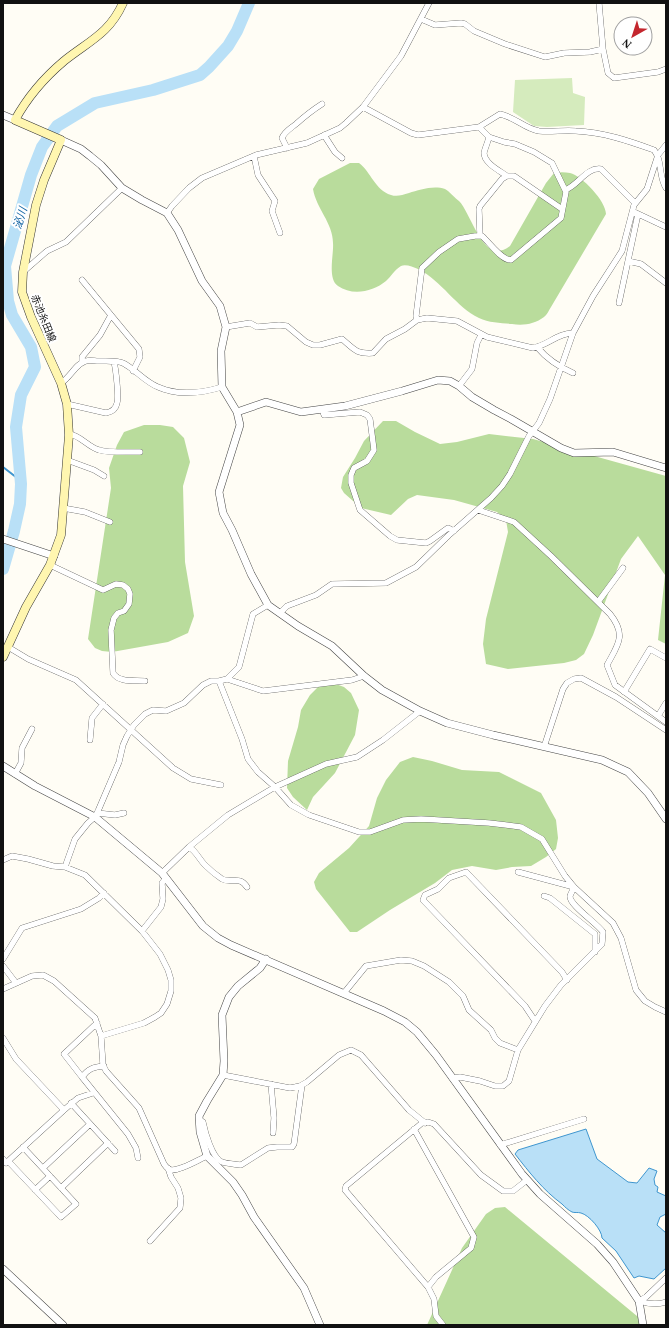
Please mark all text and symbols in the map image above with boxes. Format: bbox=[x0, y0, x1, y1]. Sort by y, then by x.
north arrow bbox=[613, 16, 653, 56]
text: N bbox=[620, 37, 634, 51]
water label: 泌川 bbox=[11, 205, 29, 230]
street label: 赤池糸田線 bbox=[29, 293, 58, 343]

